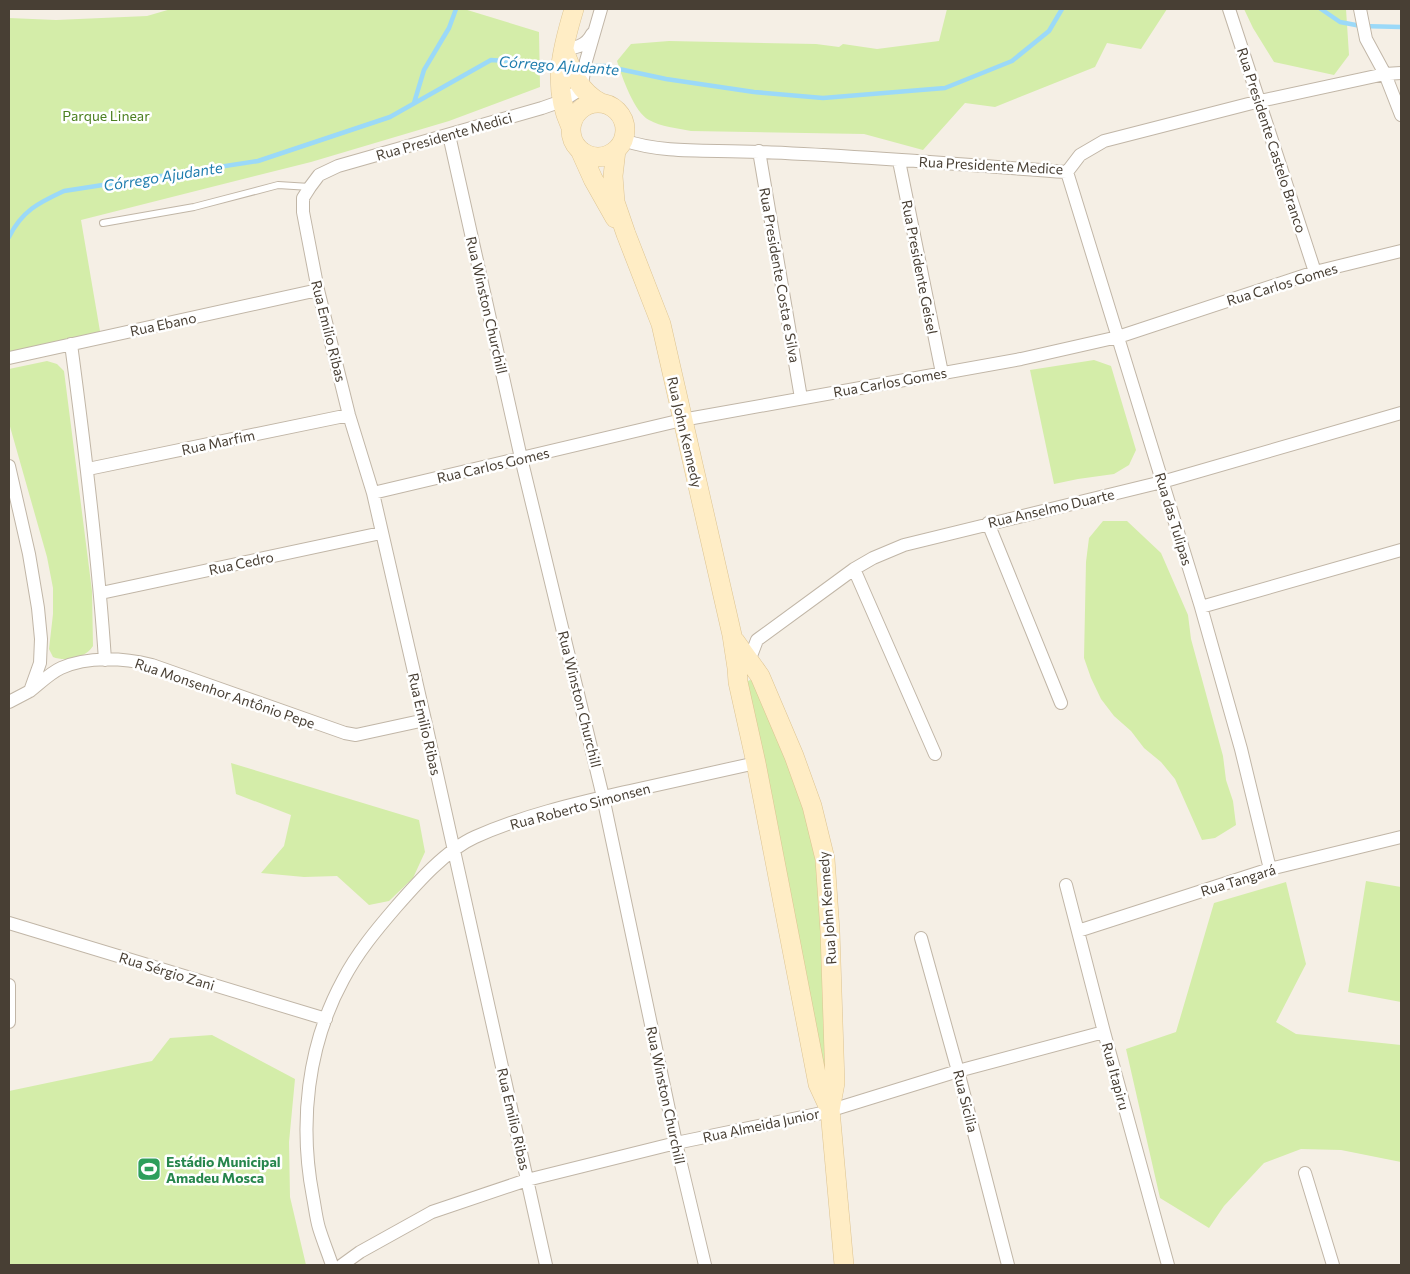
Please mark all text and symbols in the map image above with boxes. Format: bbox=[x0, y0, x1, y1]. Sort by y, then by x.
street label: Rua Presidente Castelo Branco bbox=[1234, 45, 1310, 235]
water label: Córrego Ajudante bbox=[498, 52, 620, 78]
park label: Parque Linear bbox=[62, 107, 150, 124]
street label: Rua Presidente Medici bbox=[374, 108, 514, 164]
street label: Rua Presidente Medice bbox=[918, 153, 1064, 177]
water label: Córrego Ajudante bbox=[102, 158, 224, 194]
street label: Rua Presidente Costa e Silva bbox=[756, 186, 804, 364]
street label: Rua Presidente Geisel bbox=[899, 198, 941, 336]
street label: Rua Winston Churchill bbox=[463, 235, 511, 375]
street label: Rua Carlos Gomes bbox=[1224, 259, 1340, 309]
street label: Rua Emilio Ribas bbox=[308, 278, 350, 384]
street label: Rua Ebano bbox=[128, 309, 198, 339]
street label: Rua Carlos Gomes bbox=[832, 364, 948, 400]
street label: Rua John Kennedy bbox=[664, 375, 706, 489]
street label: Rua Marfim bbox=[180, 426, 256, 458]
street label: Rua Carlos Gomes bbox=[435, 444, 551, 486]
street label: Rua das Tulipas bbox=[1152, 470, 1196, 568]
street label: Rua Anselmo Duarte bbox=[986, 485, 1116, 531]
street label: Rua Cedro bbox=[207, 548, 275, 578]
street label: Rua Winston Churchill bbox=[555, 629, 605, 769]
street label: Rua Monsenhor Antônio Pepe bbox=[133, 654, 317, 732]
street label: Rua Emilio Ribas bbox=[405, 671, 445, 777]
street label: Rua Roberto Simonsen bbox=[508, 779, 652, 833]
street label: Rua John Kennedy bbox=[815, 851, 839, 965]
street label: Rua Tangará bbox=[1198, 861, 1278, 899]
street label: Rua Sérgio Zani bbox=[117, 948, 217, 994]
street label: Rua Winston Churchill bbox=[643, 1025, 689, 1165]
street label: Rua Itapiru bbox=[1099, 1040, 1133, 1112]
street label: Rua Emilio Ribas bbox=[494, 1066, 534, 1172]
street label: Rua Sicilia bbox=[950, 1068, 982, 1134]
street label: Rua Almeida Junior bbox=[701, 1104, 821, 1146]
place label: Estádio Municipal Amadeu Mosca bbox=[166, 1153, 281, 1186]
sports icon: Estádio Municipal Amadeu Mosca bbox=[136, 1156, 162, 1182]

